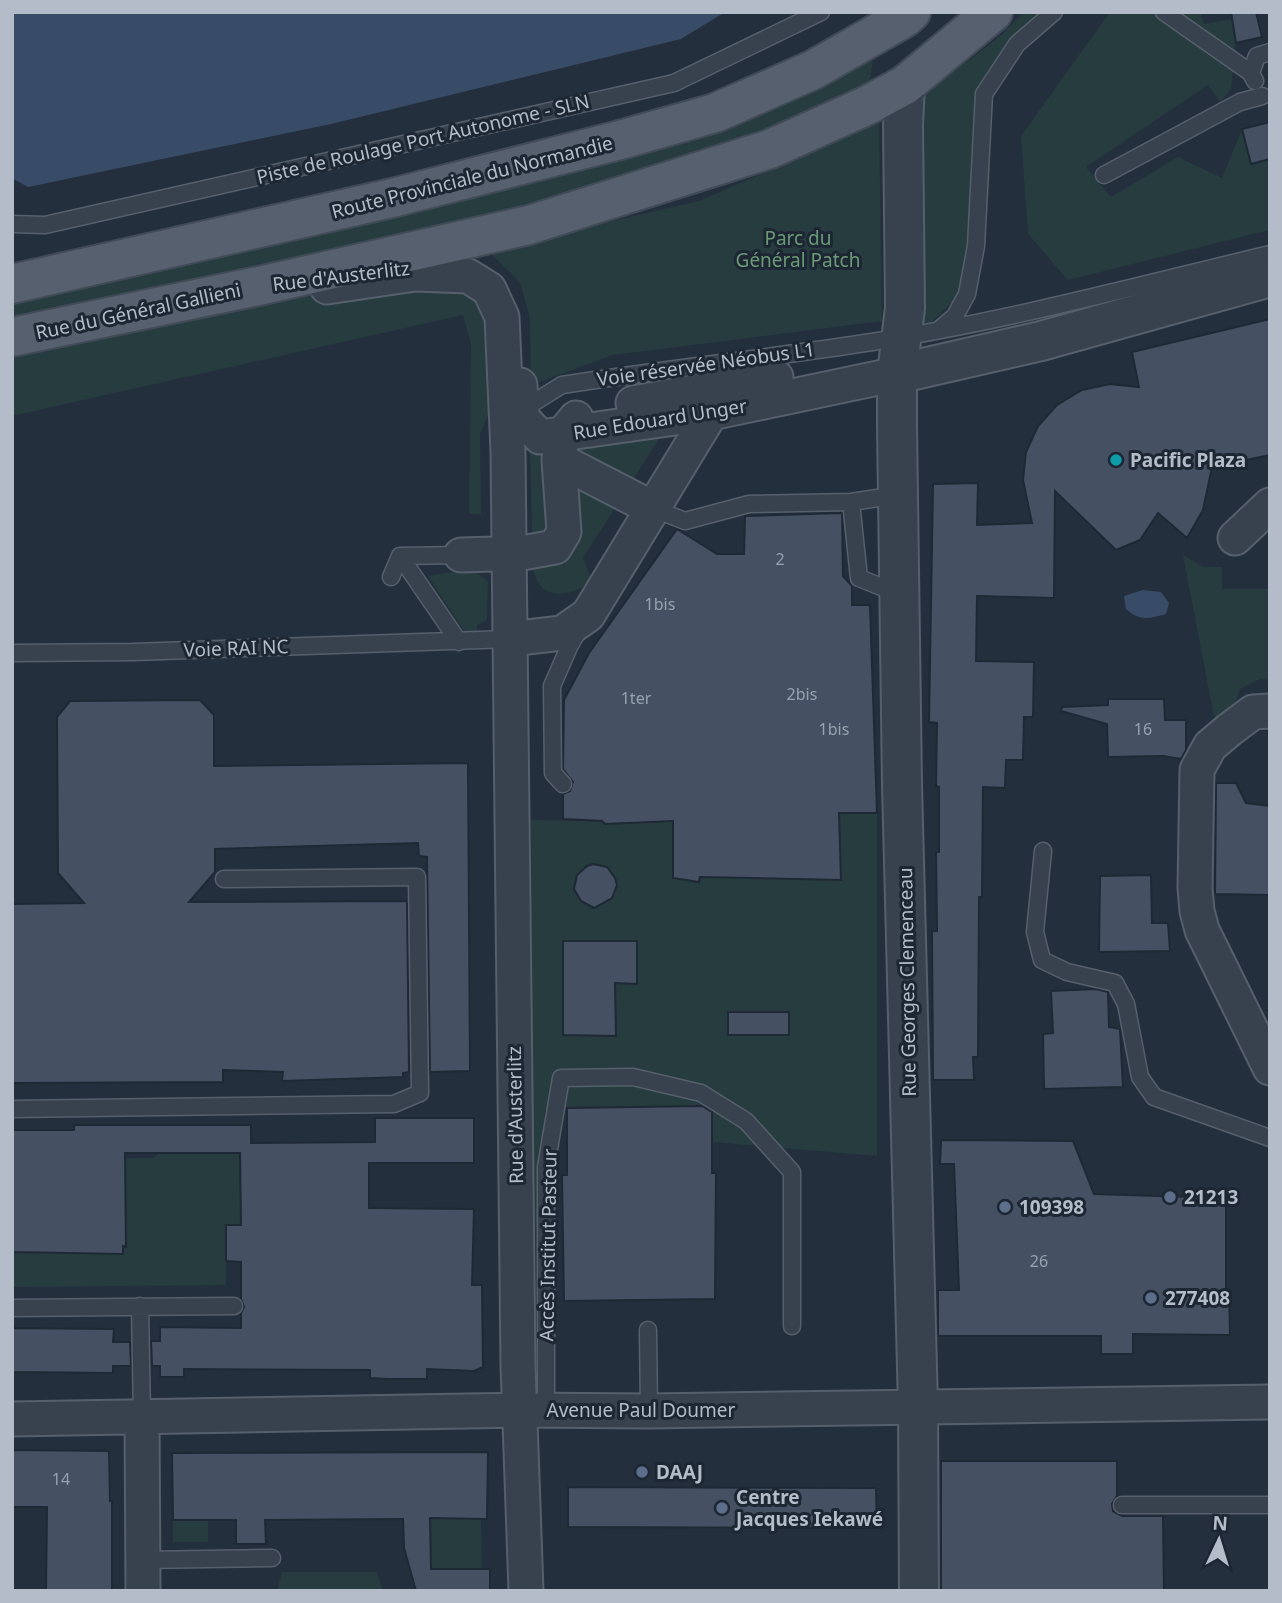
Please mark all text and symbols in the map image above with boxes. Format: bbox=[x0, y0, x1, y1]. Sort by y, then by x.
street label: Piste de Roulage Port Autonome - SLN bbox=[254, 88, 592, 190]
street label: Route Provinciale du Normandie bbox=[329, 129, 615, 225]
park label: Parc du Général Patch bbox=[736, 225, 860, 273]
street label: Rue d'Austerlitz bbox=[271, 255, 411, 297]
street label: Rue du Général Gallieni bbox=[33, 277, 243, 345]
street label: Voie réservée Néobus L1 bbox=[595, 336, 817, 392]
street label: Rue Edouard Unger bbox=[571, 392, 749, 446]
place label: Pacific Plaza bbox=[1130, 447, 1246, 473]
marker: Pacific Plaza bbox=[1108, 452, 1124, 468]
house number: 2 bbox=[775, 548, 785, 570]
house number: 1bis bbox=[645, 593, 675, 615]
street label: Voie RAI NC bbox=[183, 633, 289, 663]
house number: 2bis bbox=[787, 683, 817, 705]
house number: 1ter bbox=[621, 687, 652, 709]
house number: 1bis bbox=[819, 718, 849, 740]
house number: 16 bbox=[1134, 718, 1152, 740]
street label: Rue Georges Clemenceau bbox=[892, 867, 922, 1097]
street label: Rue d'Austerlitz bbox=[501, 1046, 529, 1184]
street label: Accès Institut Pasteur bbox=[533, 1148, 563, 1342]
place label: 21213 bbox=[1184, 1184, 1238, 1210]
marker: 21213 bbox=[1162, 1189, 1178, 1205]
place label: 109398 bbox=[1019, 1194, 1084, 1220]
marker: 109398 bbox=[997, 1199, 1013, 1215]
house number: 26 bbox=[1030, 1250, 1048, 1272]
place label: 277408 bbox=[1165, 1285, 1230, 1311]
marker: 277408 bbox=[1143, 1290, 1159, 1306]
street label: Avenue Paul Doumer bbox=[547, 1397, 736, 1423]
place label: DAAJ bbox=[656, 1459, 703, 1485]
marker: DAAJ bbox=[634, 1464, 650, 1480]
house number: 14 bbox=[52, 1468, 70, 1490]
place label: Centre Jacques Iekawé bbox=[734, 1484, 883, 1532]
marker: Centre Jacques Iekawé bbox=[714, 1500, 730, 1516]
north arrow bbox=[1184, 1505, 1254, 1575]
text: N bbox=[1212, 1510, 1229, 1537]

